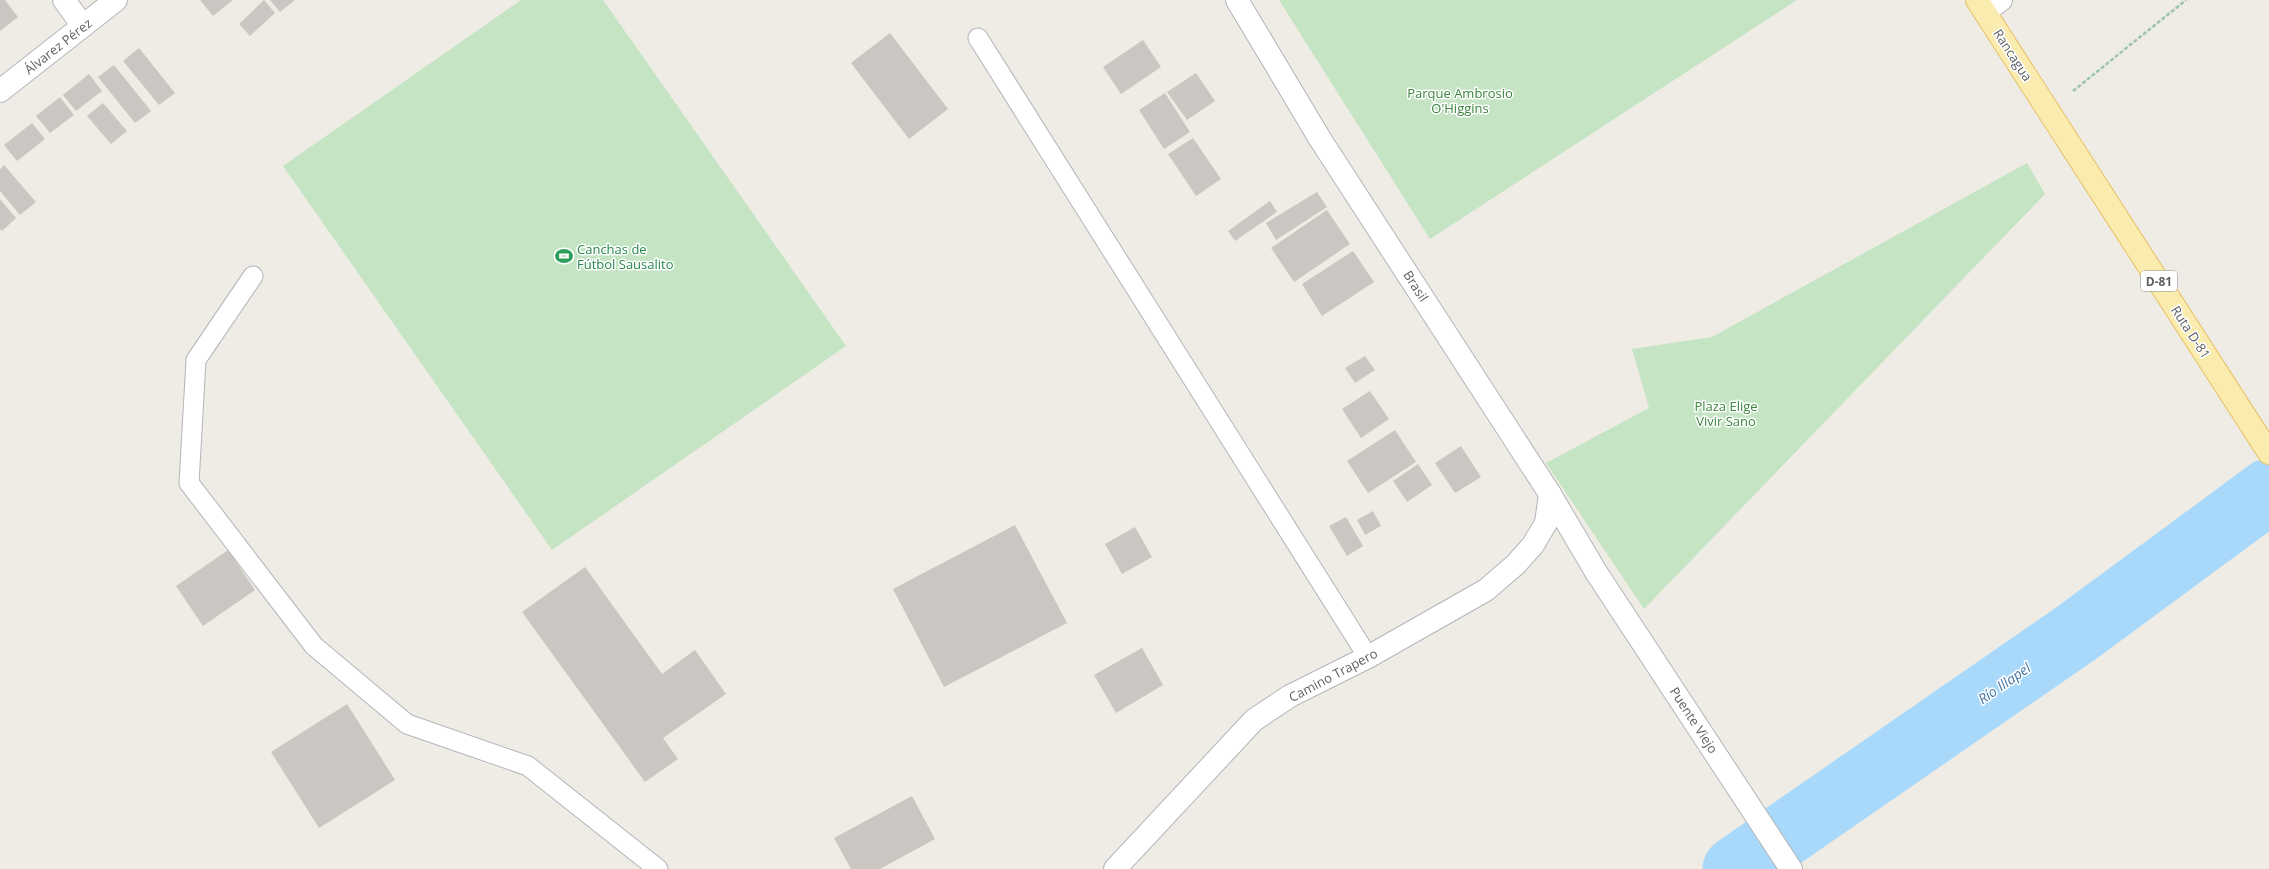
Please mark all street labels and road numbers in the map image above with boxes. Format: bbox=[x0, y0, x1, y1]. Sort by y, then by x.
street label: Álvarez Pérez bbox=[20, 14, 96, 78]
street label: Rancagua bbox=[1989, 25, 2037, 85]
street label: Brasil bbox=[1399, 267, 1433, 305]
road number: D-81 bbox=[2141, 271, 2177, 291]
street label: Ruta D-81 bbox=[2167, 302, 2215, 362]
street label: Camino Trapero bbox=[1286, 644, 1381, 706]
street label: Puente Viejo bbox=[1666, 683, 1722, 757]

